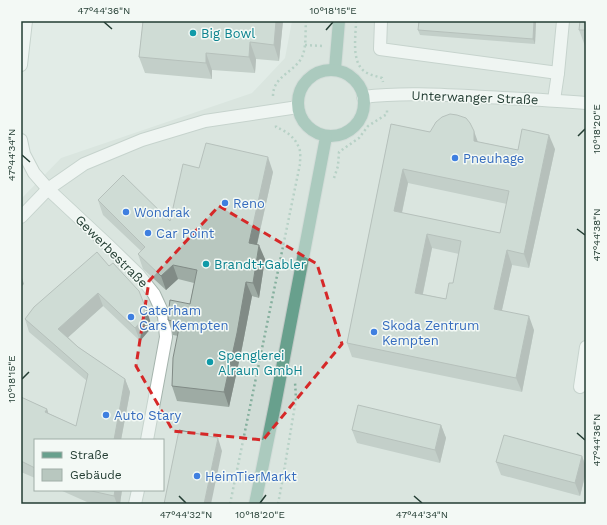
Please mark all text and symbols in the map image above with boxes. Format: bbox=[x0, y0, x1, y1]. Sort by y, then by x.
text: 47°44'36"N bbox=[78, 5, 130, 16]
text: 10°18'15"E bbox=[309, 5, 357, 16]
place label: Big Bowl bbox=[201, 26, 255, 41]
marker: Big Bowl bbox=[188, 28, 198, 38]
street label: Unterwanger Straße bbox=[411, 88, 539, 107]
text: 10°18'20"E bbox=[591, 104, 602, 154]
text: 47°44'34"N bbox=[6, 129, 17, 181]
place label: Pneuhage bbox=[463, 151, 524, 166]
marker: Pneuhage bbox=[450, 153, 460, 163]
place label: Reno bbox=[233, 196, 265, 211]
marker: Reno bbox=[220, 198, 230, 208]
place label: Wondrak bbox=[134, 205, 191, 220]
marker: Wondrak bbox=[121, 207, 131, 217]
text: 47°44'38"N bbox=[591, 209, 602, 262]
street label: Gewerbestraße bbox=[72, 212, 151, 291]
place label: Car Point bbox=[156, 226, 215, 241]
marker: Car Point bbox=[143, 228, 153, 238]
place label: Brandt+Gabler bbox=[214, 257, 306, 272]
marker: Brandt+Gabler bbox=[201, 259, 211, 269]
place label: Caterham Cars Kempten bbox=[139, 303, 229, 333]
marker: Caterham Cars Kempten bbox=[126, 312, 136, 322]
place label: Skoda Zentrum Kempten bbox=[382, 318, 479, 348]
marker: Skoda Zentrum Kempten bbox=[369, 327, 379, 337]
place label: Spenglerei Alraun GmbH bbox=[218, 348, 303, 378]
text: 10°18'15"E bbox=[6, 355, 17, 403]
marker: Spenglerei Alraun GmbH bbox=[205, 357, 215, 367]
place label: Auto Stary bbox=[114, 408, 182, 423]
marker: Auto Stary bbox=[101, 410, 111, 420]
text: 47°44'36"N bbox=[591, 414, 602, 466]
legend bbox=[34, 439, 164, 491]
text: Straße bbox=[70, 448, 109, 462]
text: Gebäude bbox=[70, 468, 122, 482]
place label: HeimTierMarkt bbox=[205, 469, 297, 484]
marker: HeimTierMarkt bbox=[192, 471, 202, 481]
text: 47°44'32"N bbox=[160, 509, 212, 520]
text: 10°18'20"E bbox=[235, 509, 285, 520]
text: 47°44'34"N bbox=[396, 509, 448, 520]

